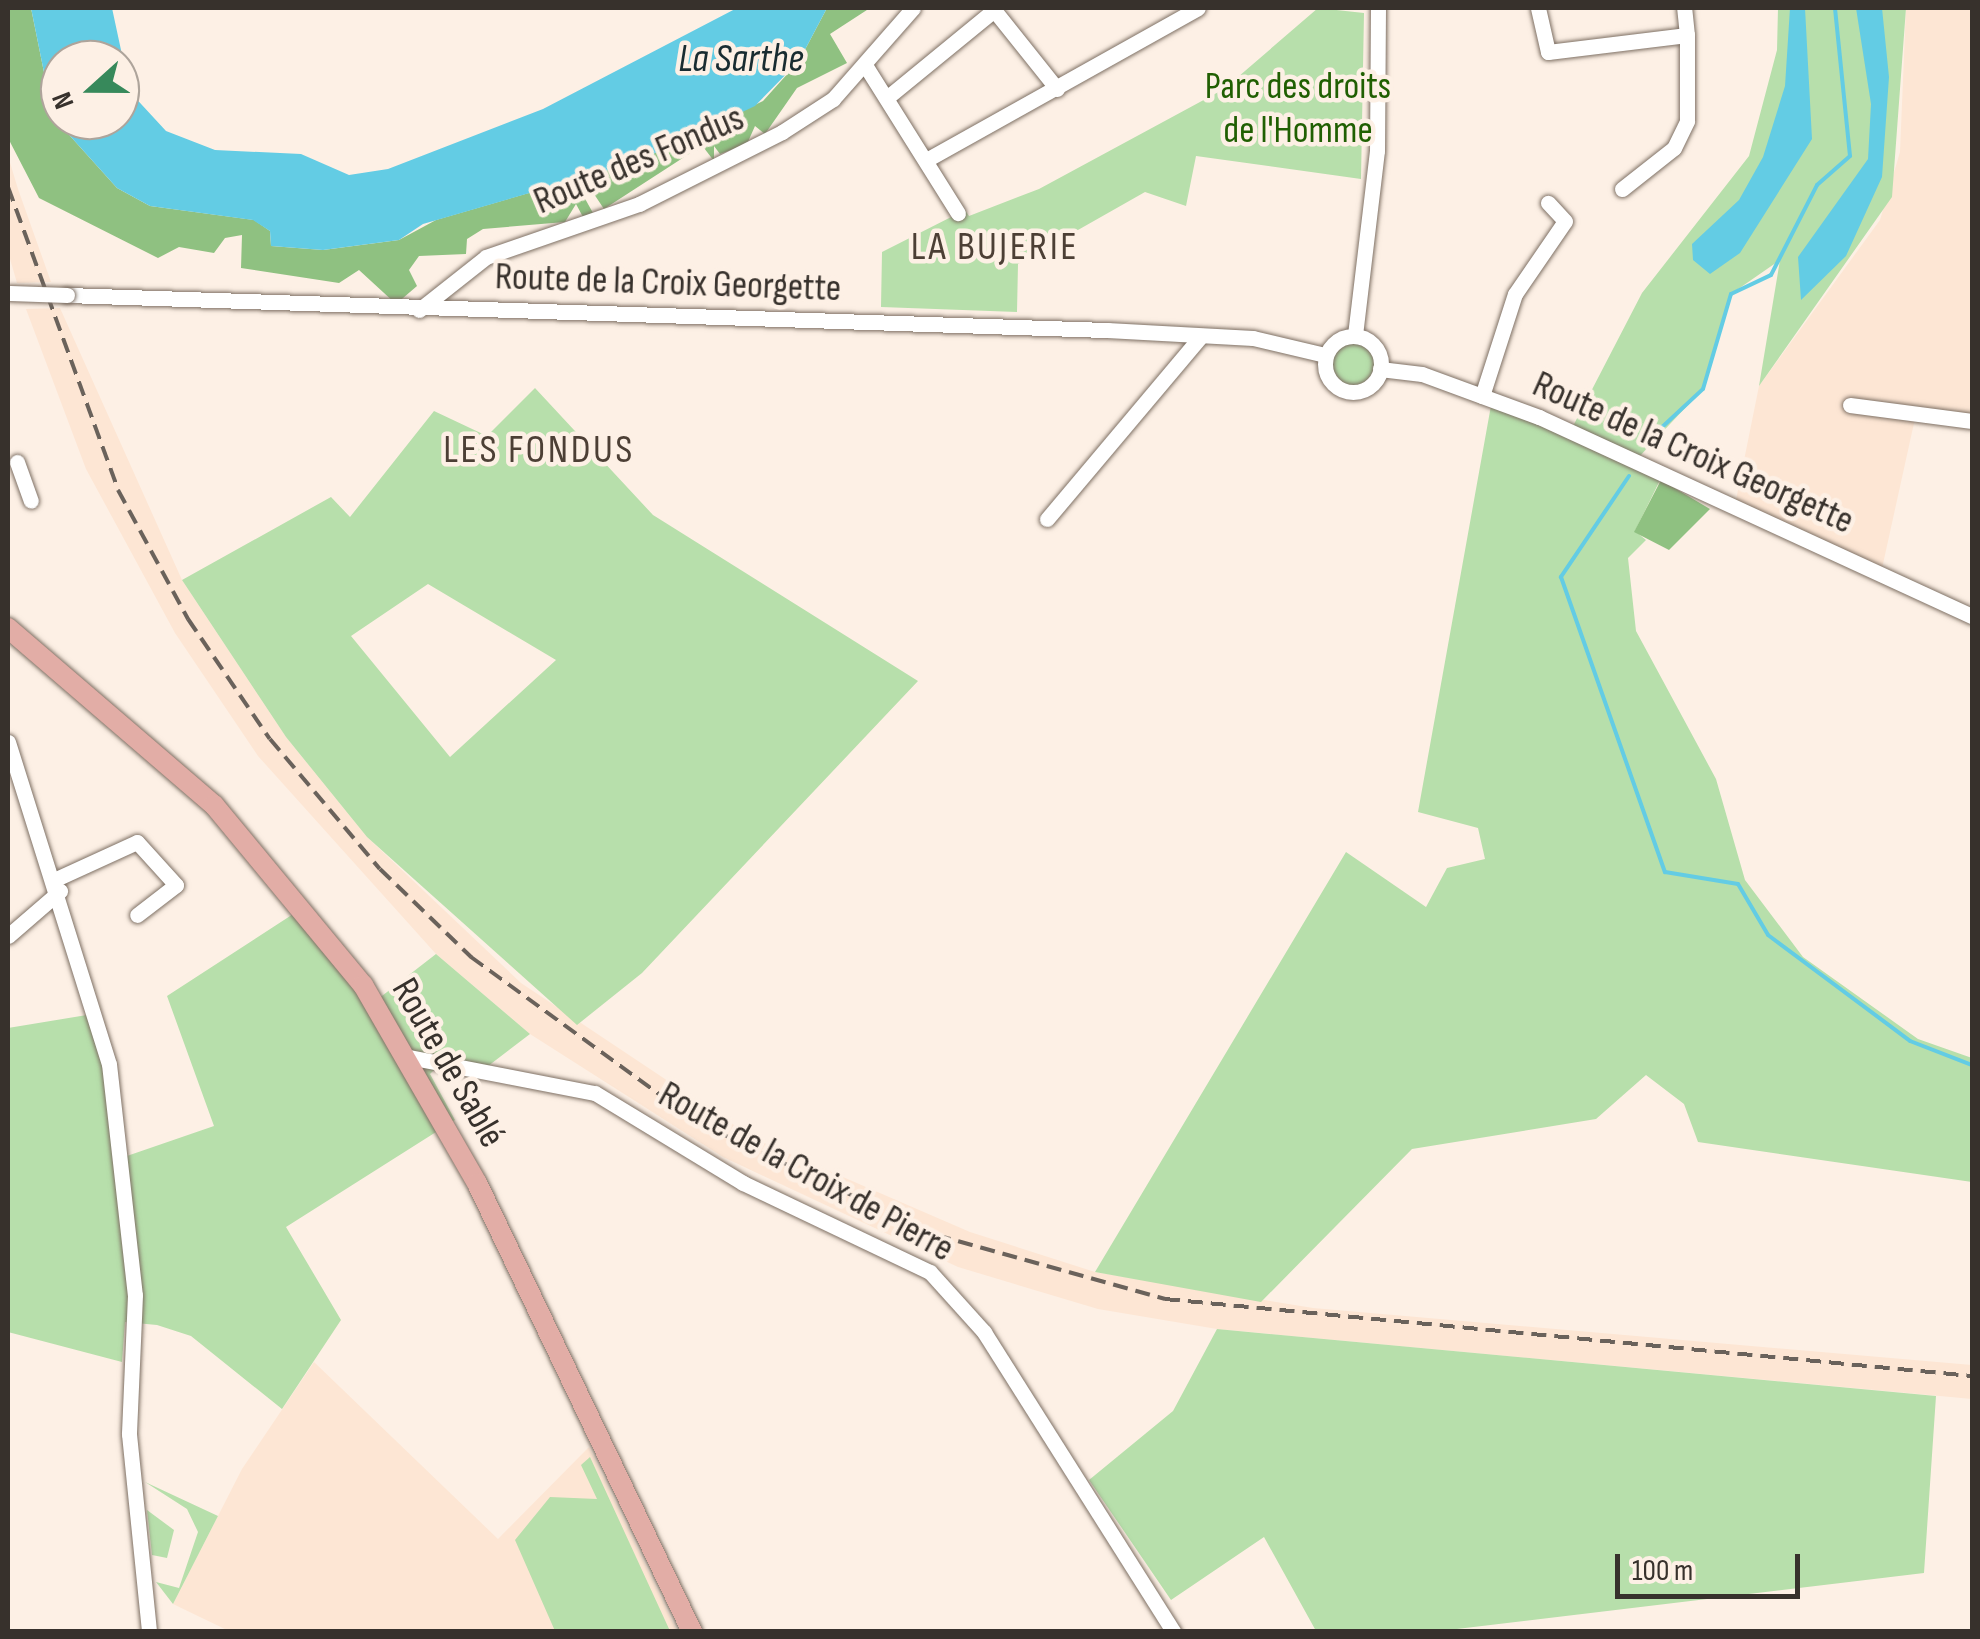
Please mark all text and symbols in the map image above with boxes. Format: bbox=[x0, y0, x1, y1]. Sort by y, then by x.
water label: La Sarthe bbox=[678, 35, 804, 83]
north arrow bbox=[40, 40, 140, 140]
park label: Parc des droits de l'Homme bbox=[1205, 64, 1391, 153]
text: N bbox=[45, 87, 81, 113]
street label: Route des Fondus bbox=[527, 95, 751, 225]
district label: LA BUJERIE bbox=[911, 223, 1079, 271]
street label: Route de la Croix Georgette bbox=[494, 254, 842, 312]
street label: Route de la Croix Georgette bbox=[1526, 362, 1860, 544]
district label: LES FONDUS bbox=[443, 426, 635, 474]
street label: Route de Sablé bbox=[381, 970, 515, 1156]
street label: Route de la Croix de Pierre bbox=[651, 1072, 961, 1272]
scale bar bbox=[1620, 1534, 1805, 1596]
text: 100 m bbox=[1632, 1553, 1693, 1589]

